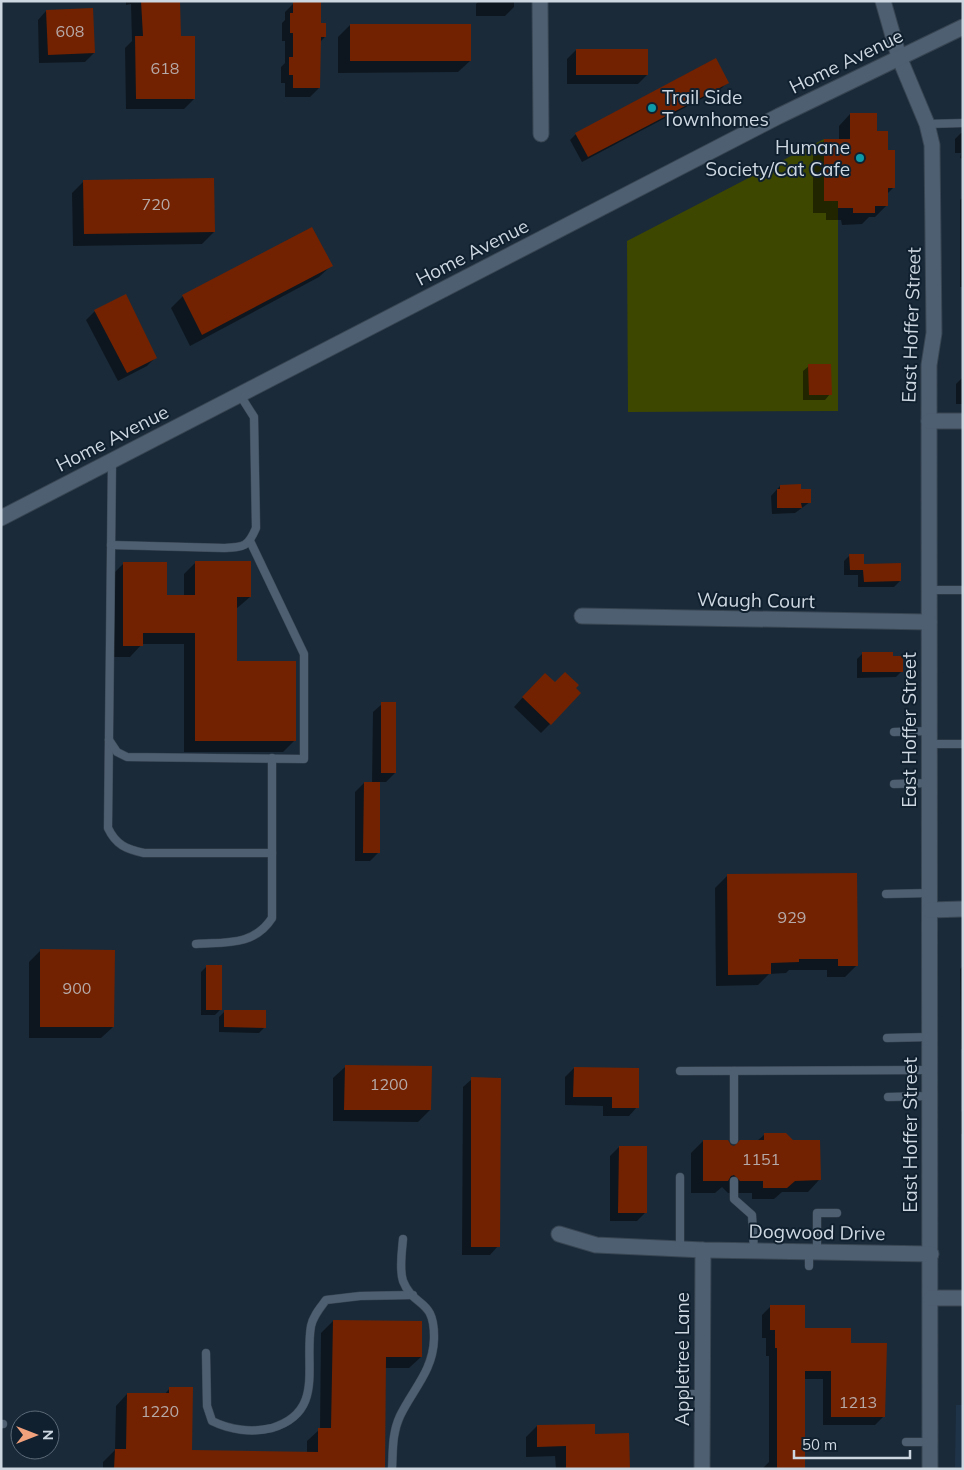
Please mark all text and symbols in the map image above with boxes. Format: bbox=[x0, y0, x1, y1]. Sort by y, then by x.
house number: 608 bbox=[56, 21, 84, 41]
street label: Home Avenue bbox=[785, 23, 907, 99]
house number: 618 bbox=[151, 58, 179, 78]
place label: Trail Side Townhomes bbox=[662, 85, 769, 131]
marker: Trail Side Townhomes bbox=[646, 102, 658, 114]
place label: Humane Society/Cat Cafe bbox=[705, 135, 850, 181]
marker: Humane Society/Cat Cafe bbox=[854, 152, 866, 164]
house number: 720 bbox=[142, 194, 170, 214]
street label: Home Avenue bbox=[412, 213, 532, 291]
street label: East Hoffer Street bbox=[896, 246, 926, 403]
street label: Home Avenue bbox=[52, 399, 172, 477]
street label: Waugh Court bbox=[697, 587, 816, 613]
street label: East Hoffer Street bbox=[897, 652, 921, 808]
house number: 929 bbox=[778, 907, 806, 927]
house number: 900 bbox=[63, 978, 91, 998]
street label: East Hoffer Street bbox=[898, 1057, 922, 1213]
house number: 1200 bbox=[370, 1074, 408, 1094]
house number: 1151 bbox=[742, 1149, 780, 1169]
street label: Dogwood Drive bbox=[748, 1219, 886, 1245]
street label: Appletree Lane bbox=[670, 1292, 694, 1426]
house number: 1213 bbox=[839, 1392, 877, 1412]
house number: 1220 bbox=[141, 1401, 179, 1421]
north arrow bbox=[10, 1410, 60, 1460]
scale bar bbox=[794, 1428, 910, 1460]
text: N bbox=[39, 1430, 57, 1440]
text: 50 m bbox=[802, 1435, 837, 1454]

